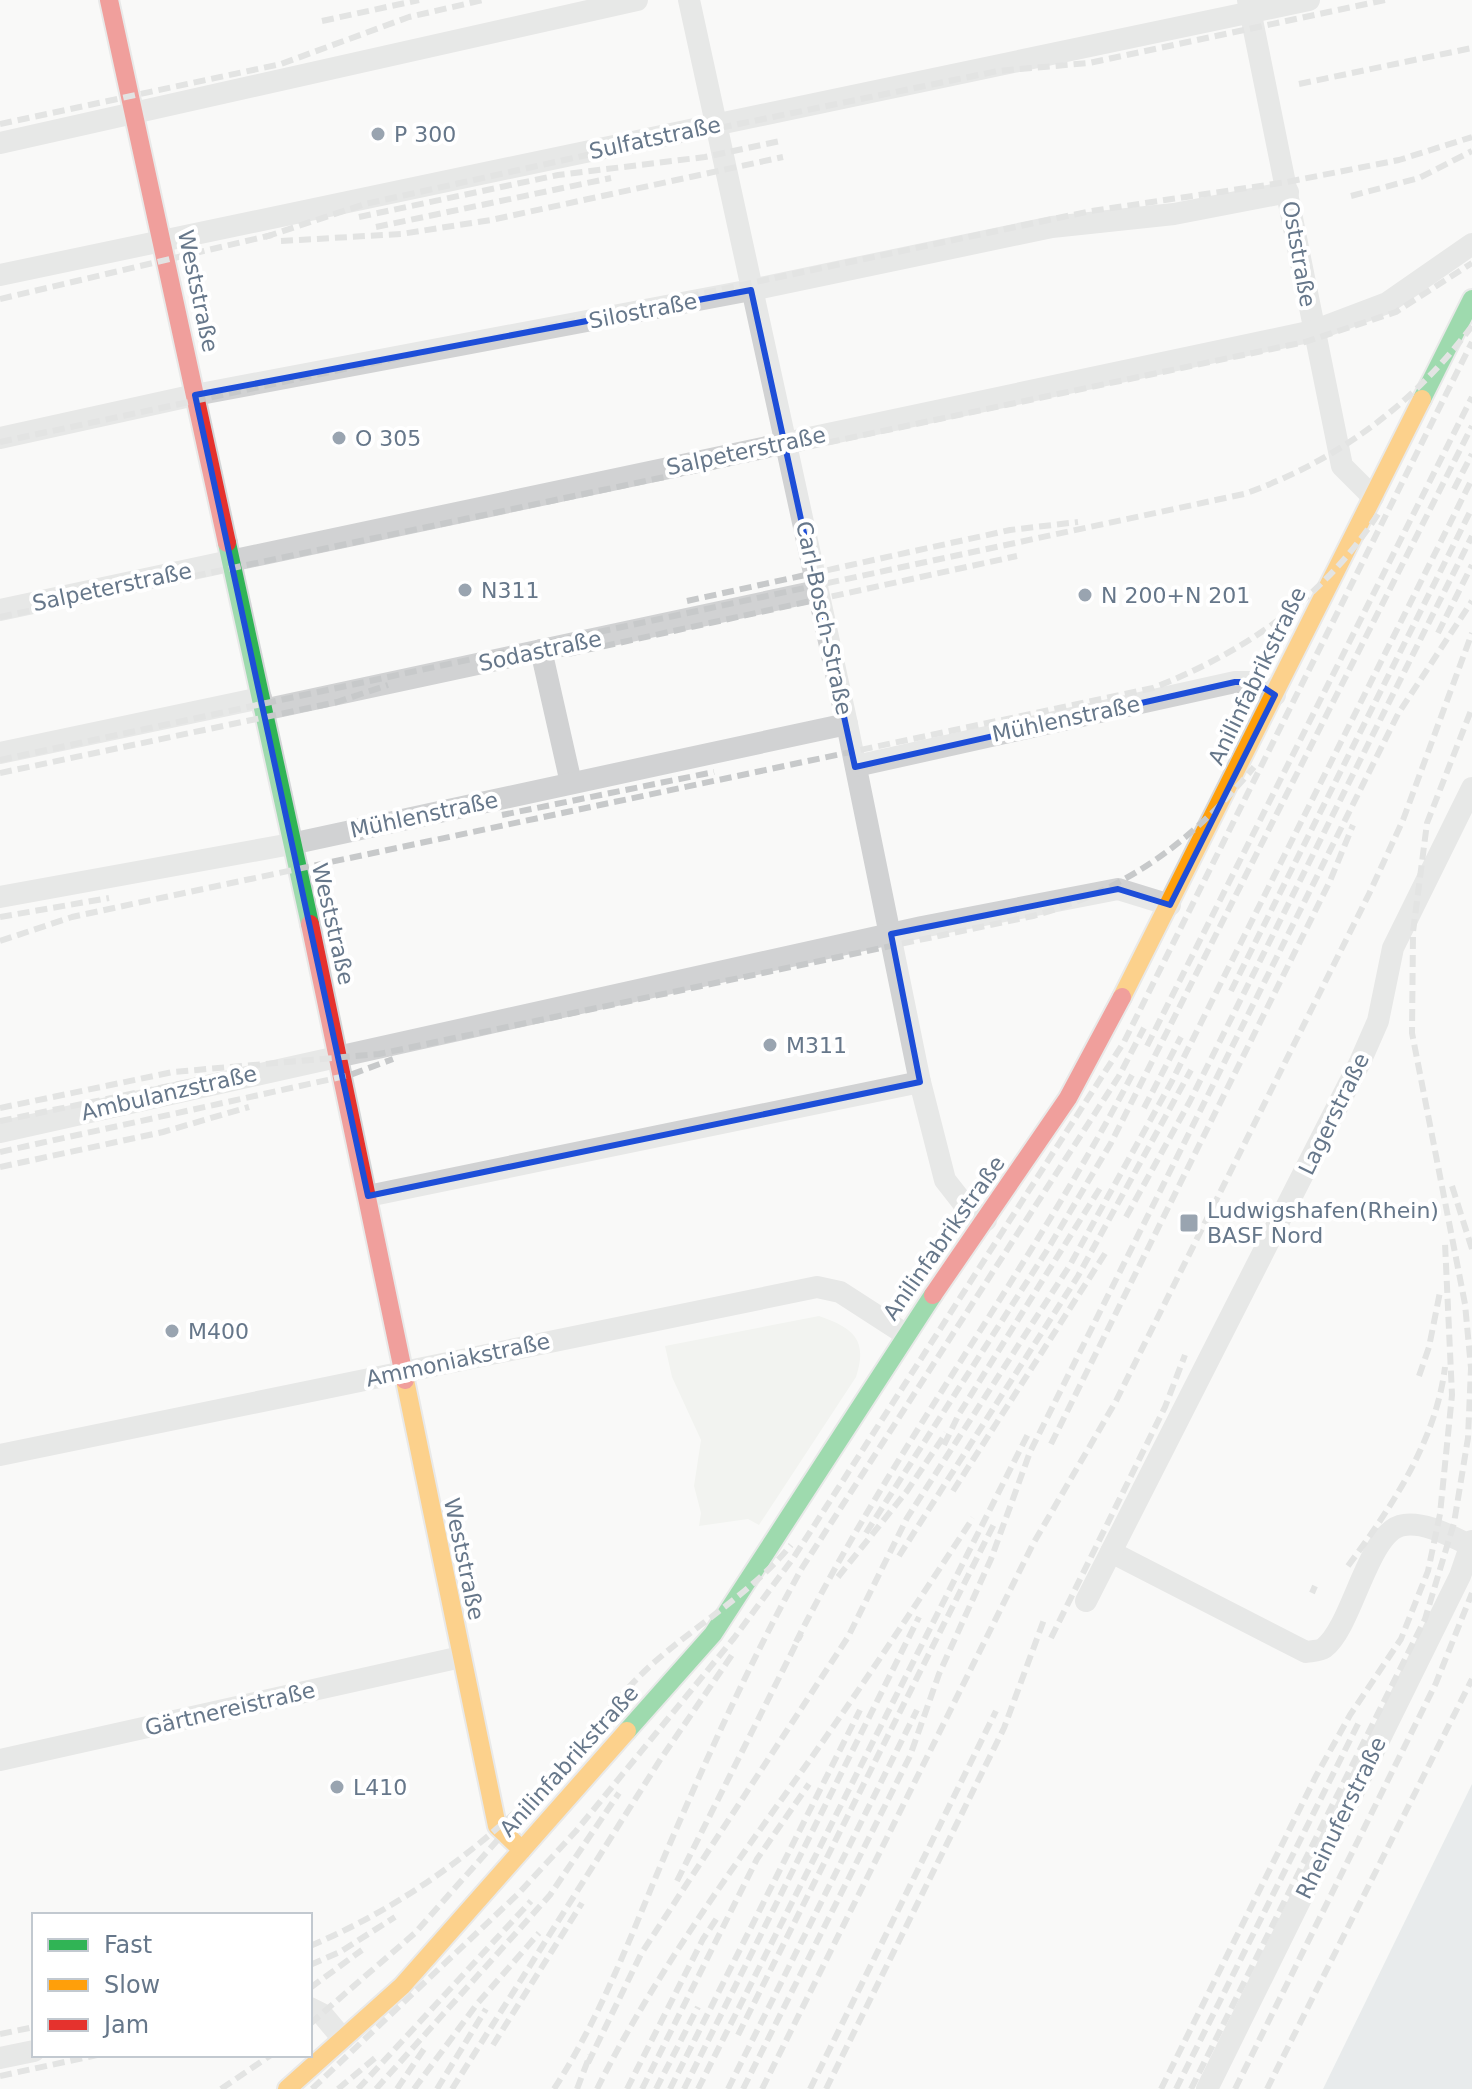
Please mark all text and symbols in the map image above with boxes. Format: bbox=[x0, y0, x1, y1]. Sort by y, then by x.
street label: Sulfatstraße bbox=[587, 112, 723, 164]
place label: P 300 bbox=[394, 122, 456, 147]
marker: P 300 bbox=[369, 125, 387, 143]
street label: Oststraße bbox=[1277, 199, 1321, 309]
street label: Weststraße bbox=[173, 228, 223, 354]
street label: Silostraße bbox=[587, 288, 699, 334]
street label: Salpeterstraße bbox=[664, 422, 828, 480]
place label: O 305 bbox=[355, 426, 421, 451]
marker: O 305 bbox=[330, 429, 348, 447]
street label: Carl-Bosch-Straße bbox=[791, 519, 857, 717]
street label: Salpeterstraße bbox=[30, 558, 194, 616]
place label: N311 bbox=[481, 578, 539, 603]
marker: N311 bbox=[456, 581, 474, 599]
place label: N 200+N 201 bbox=[1101, 583, 1250, 608]
street label: Anilinfabrikstraße bbox=[1203, 583, 1311, 769]
marker: N 200+N 201 bbox=[1076, 586, 1094, 604]
street label: Sodastraße bbox=[476, 626, 604, 676]
street label: Mühlenstraße bbox=[990, 691, 1142, 747]
street label: Mühlenstraße bbox=[348, 787, 500, 843]
street label: Weststraße bbox=[307, 861, 359, 987]
place label: M311 bbox=[786, 1033, 847, 1058]
marker: M311 bbox=[761, 1036, 779, 1054]
street label: Lagerstraße bbox=[1294, 1049, 1374, 1179]
street label: Ambulanzstraße bbox=[79, 1061, 259, 1125]
street label: Anilinfabrikstraße bbox=[878, 1151, 1010, 1325]
place label: Ludwigshafen(Rhein) BASF Nord bbox=[1207, 1198, 1439, 1248]
marker: Ludwigshafen(Rhein) BASF Nord bbox=[1178, 1212, 1200, 1234]
place label: M400 bbox=[188, 1319, 249, 1344]
marker: M400 bbox=[163, 1322, 181, 1340]
street label: Ammoniakstraße bbox=[364, 1328, 552, 1392]
street label: Weststraße bbox=[439, 1496, 489, 1622]
street label: Gärtnereistraße bbox=[142, 1677, 318, 1741]
street label: Anilinfabrikstraße bbox=[495, 1680, 643, 1842]
street label: Rheinuferstraße bbox=[1291, 1733, 1391, 1903]
place label: L410 bbox=[353, 1775, 407, 1800]
marker: L410 bbox=[328, 1778, 346, 1796]
legend bbox=[32, 1913, 312, 2057]
text: Fast bbox=[104, 1931, 152, 1959]
text: Slow bbox=[104, 1971, 160, 1999]
text: Jam bbox=[102, 2011, 149, 2039]

